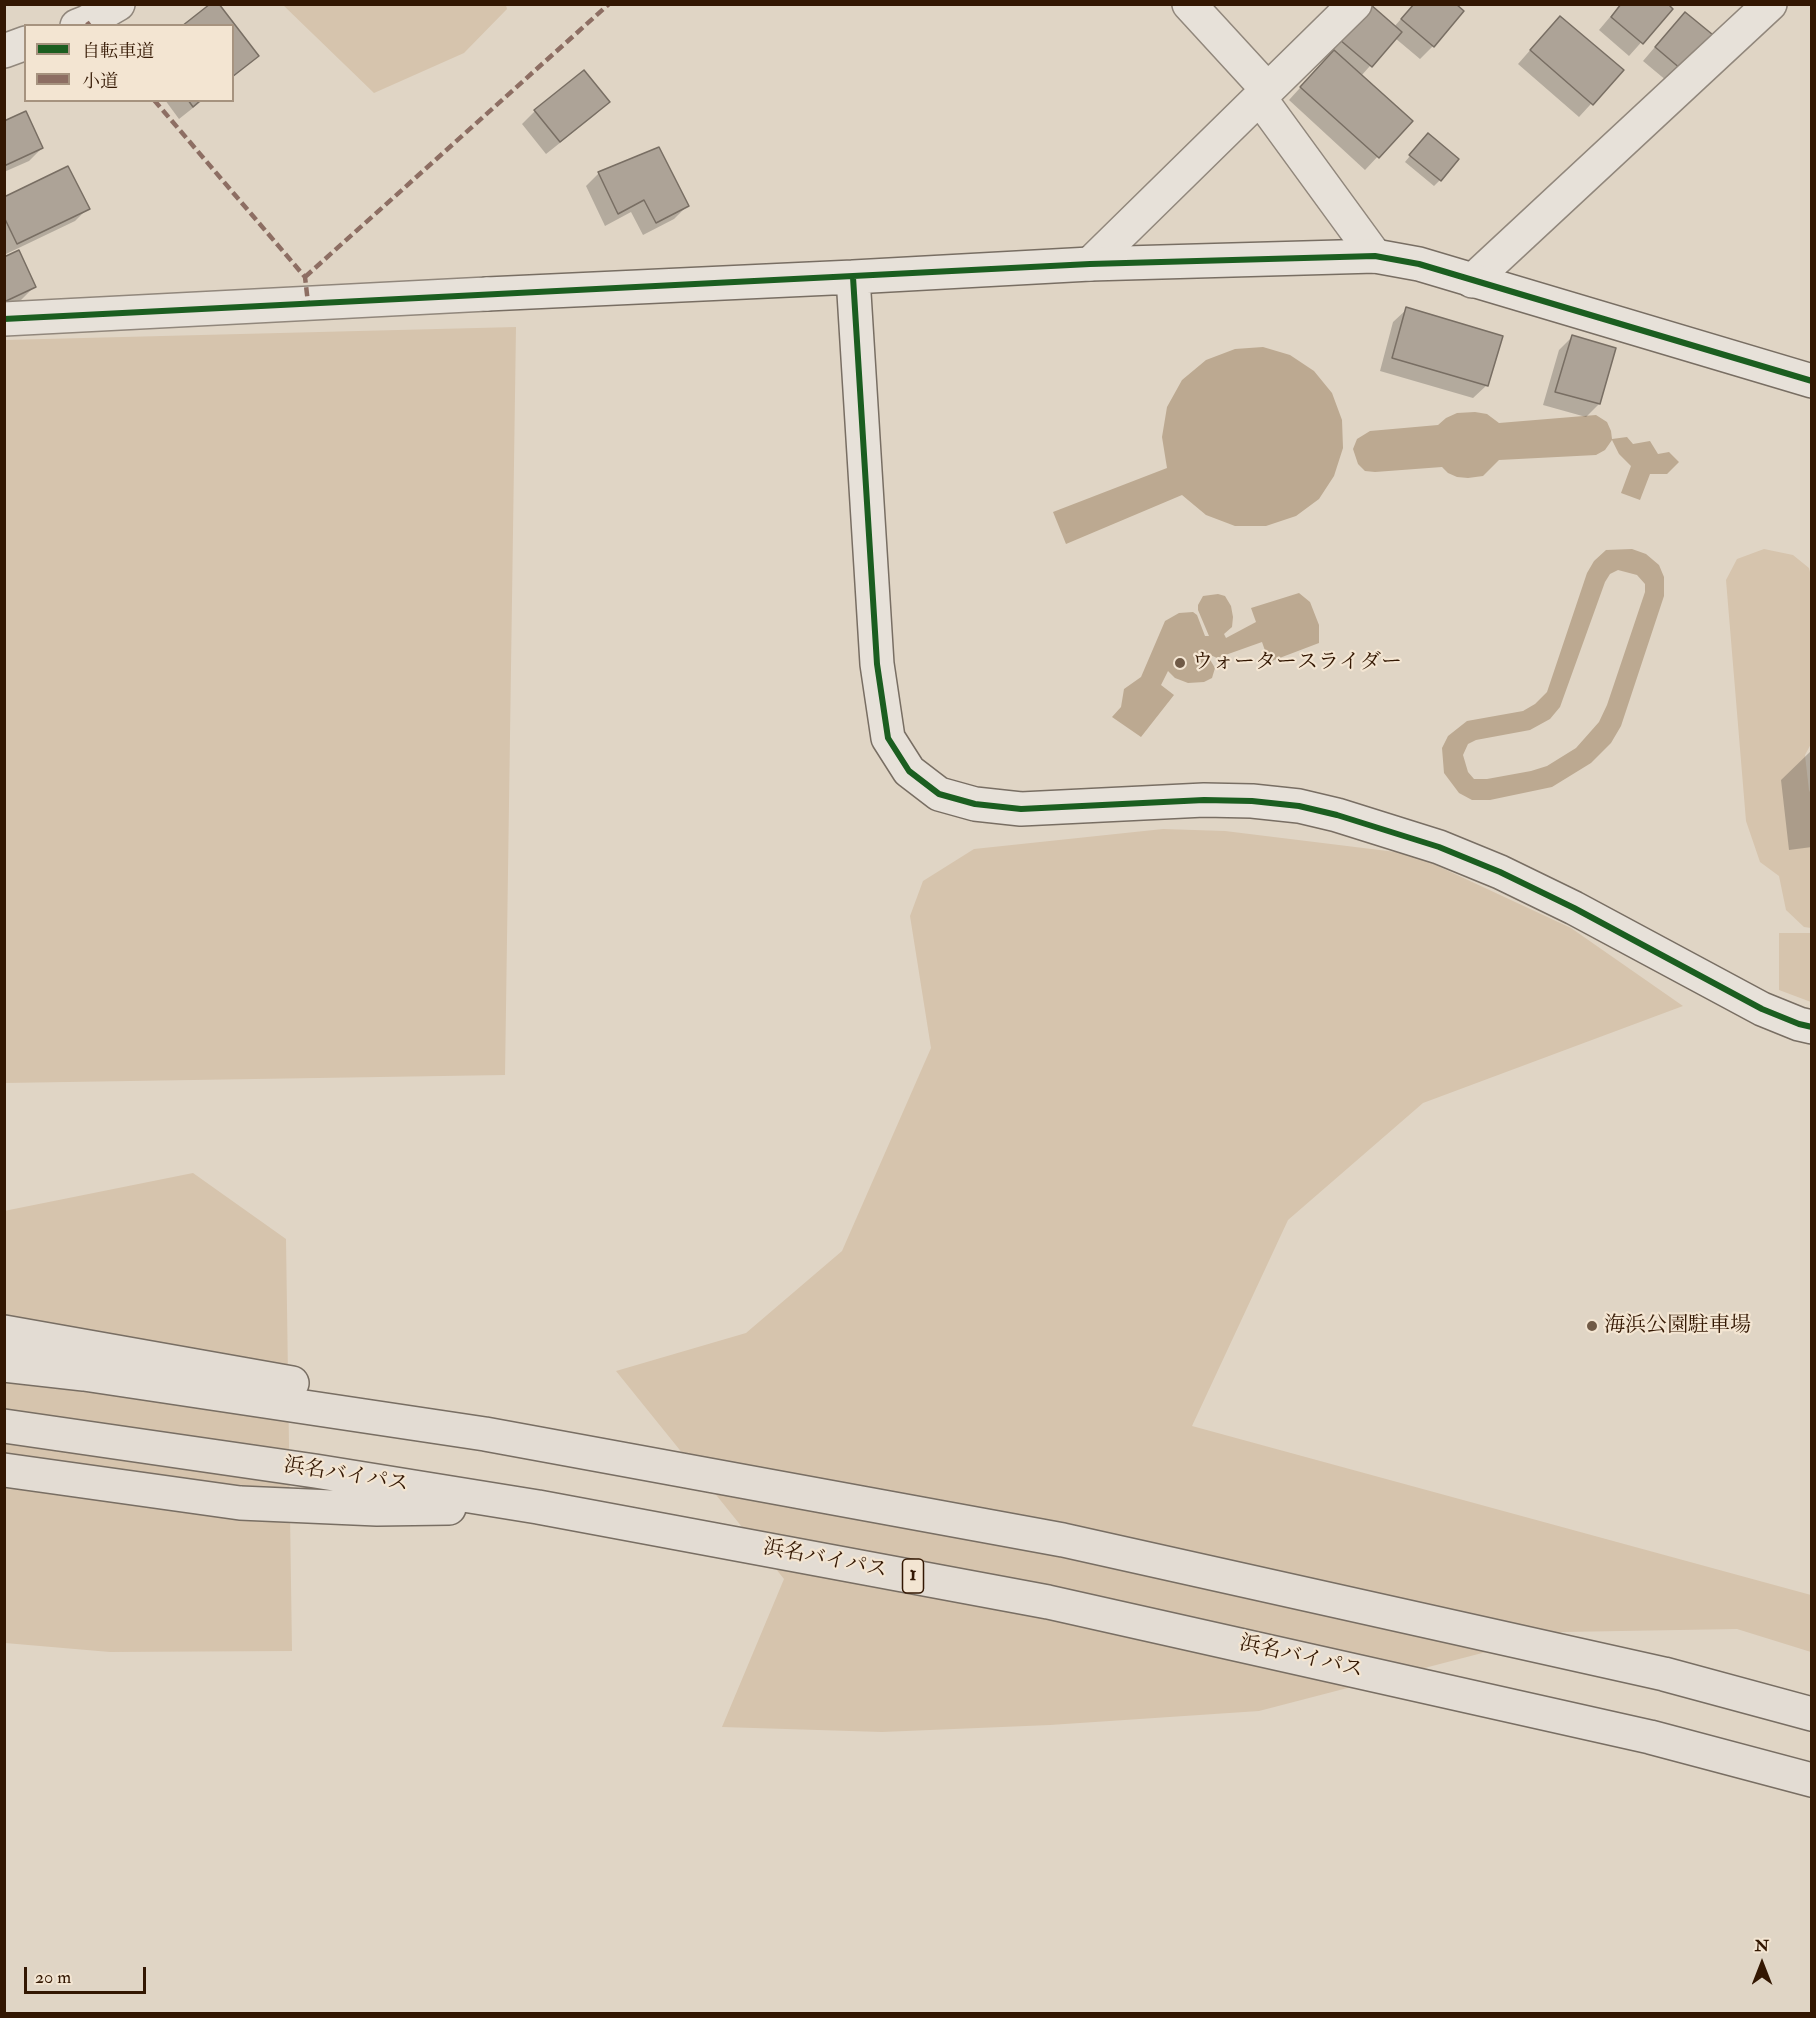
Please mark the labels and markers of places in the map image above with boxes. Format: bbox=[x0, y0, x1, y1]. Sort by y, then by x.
place label: ウォータースライダー bbox=[1192, 650, 1402, 676]
marker: ウォータースライダー bbox=[1173, 656, 1187, 670]
place label: 海浜公園駐車場 bbox=[1604, 1313, 1751, 1339]
marker: 海浜公園駐車場 bbox=[1585, 1319, 1599, 1333]

